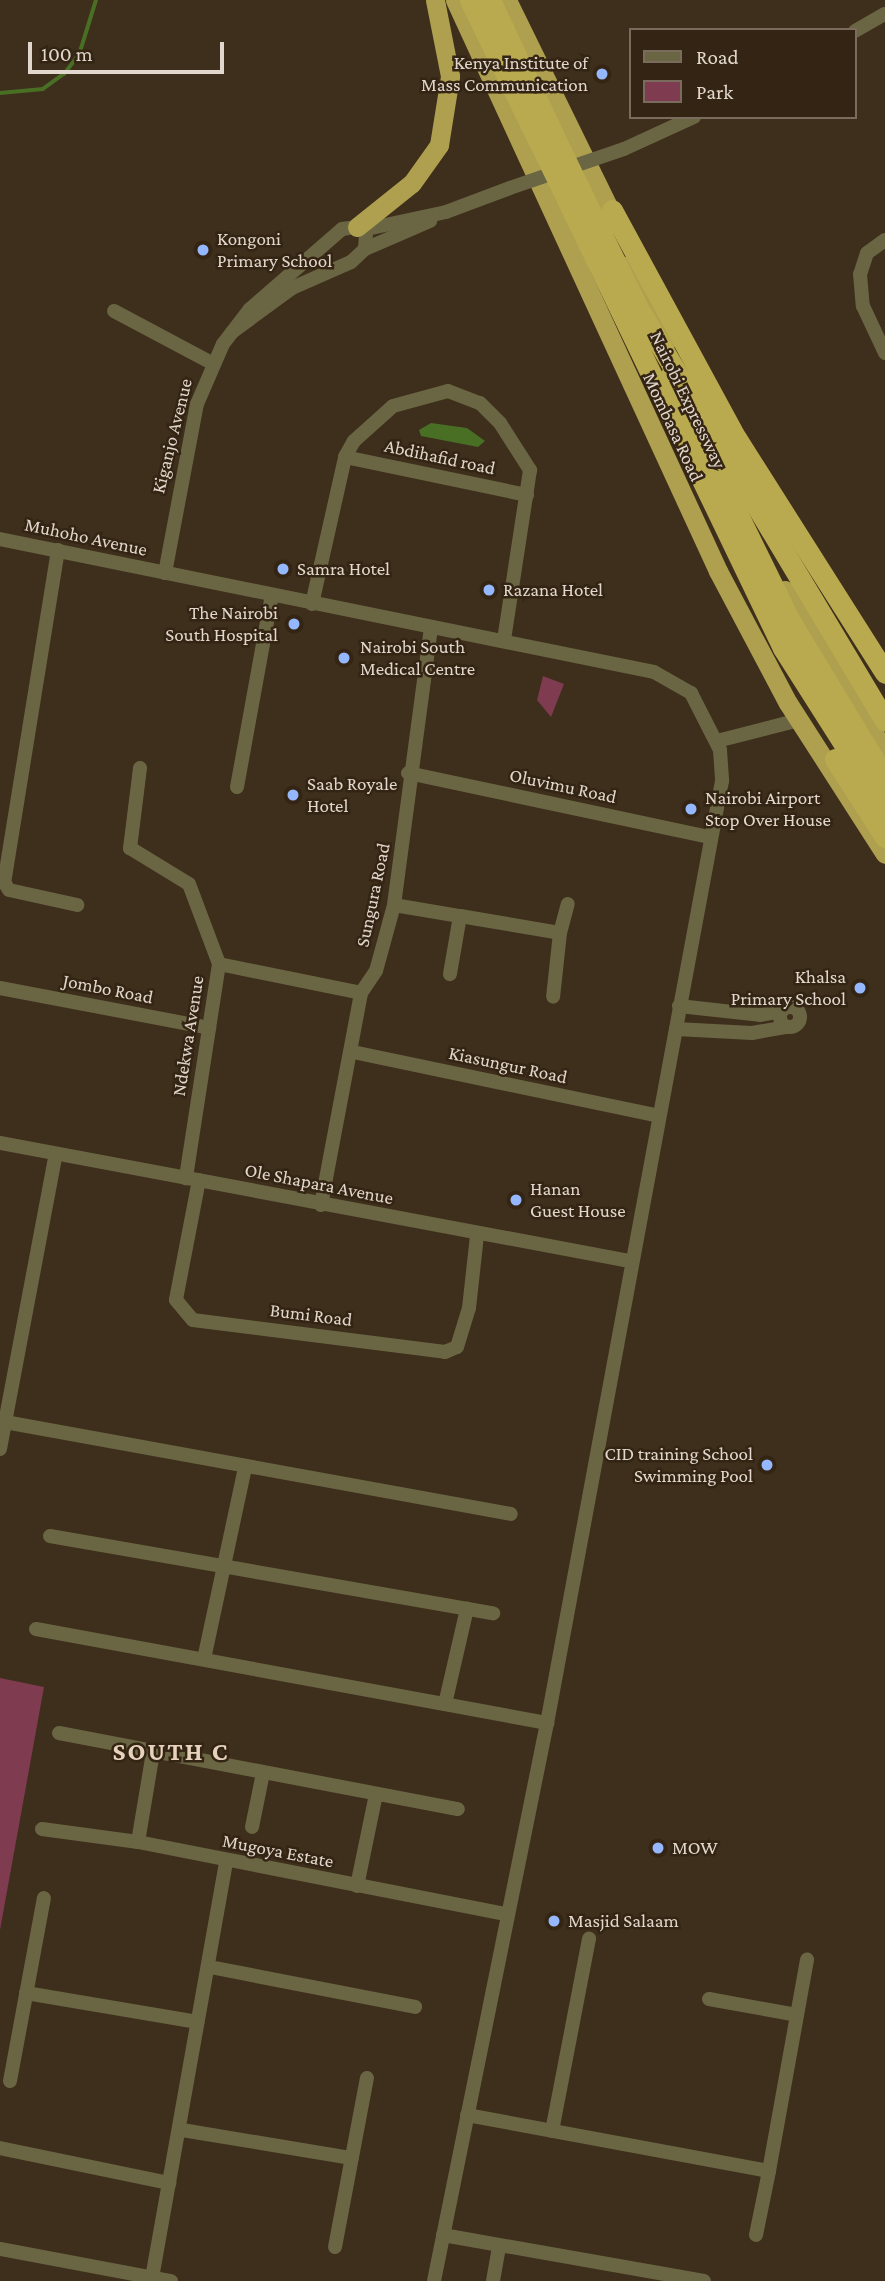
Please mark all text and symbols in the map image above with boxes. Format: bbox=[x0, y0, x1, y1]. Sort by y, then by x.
scale bar bbox=[32, 28, 228, 72]
legend bbox=[630, 28, 857, 119]
text: 100 m bbox=[41, 42, 93, 66]
text: Road bbox=[696, 45, 739, 69]
place label: Kenya Institute of Mass Communication bbox=[421, 52, 588, 96]
marker: Kenya Institute of Mass Communication bbox=[594, 66, 610, 82]
text: Park bbox=[696, 80, 733, 104]
place label: Kongoni Primary School bbox=[217, 228, 332, 272]
marker: Kongoni Primary School bbox=[195, 242, 211, 258]
street label: Nairobi Expressway bbox=[645, 328, 731, 472]
street label: Mombasa Road bbox=[638, 369, 708, 485]
street label: Kiganjo Avenue bbox=[147, 376, 197, 496]
street label: Abdihafid road bbox=[383, 434, 497, 480]
street label: Muhoho Avenue bbox=[23, 513, 149, 561]
place label: Samra Hotel bbox=[297, 558, 390, 580]
marker: Samra Hotel bbox=[275, 561, 291, 577]
place label: Razana Hotel bbox=[503, 579, 603, 601]
marker: Razana Hotel bbox=[481, 582, 497, 598]
place label: The Nairobi South Hospital bbox=[165, 602, 278, 646]
marker: The Nairobi South Hospital bbox=[284, 614, 304, 634]
place label: Nairobi South Medical Centre bbox=[360, 636, 475, 680]
marker: Nairobi South Medical Centre bbox=[334, 648, 354, 668]
street label: Oluvimu Road bbox=[507, 764, 619, 808]
place label: Saab Royale Hotel bbox=[307, 773, 397, 817]
marker: Saab Royale Hotel bbox=[285, 787, 301, 803]
place label: Nairobi Airport Stop Over House bbox=[705, 787, 831, 831]
marker: Nairobi Airport Stop Over House bbox=[683, 801, 699, 817]
street label: Sungura Road bbox=[351, 841, 395, 949]
place label: Khalsa Primary School bbox=[731, 966, 846, 1010]
street label: Jombo Road bbox=[61, 969, 155, 1009]
street label: Ndekwa Avenue bbox=[167, 974, 209, 1098]
marker: Khalsa Primary School bbox=[852, 980, 868, 996]
street label: Kiasungur Road bbox=[447, 1041, 569, 1089]
street label: Ole Shapara Avenue bbox=[243, 1158, 395, 1210]
place label: Hanan Guest House bbox=[530, 1178, 626, 1222]
marker: Hanan Guest House bbox=[508, 1192, 524, 1208]
street label: Bumi Road bbox=[269, 1299, 353, 1331]
place label: CID training School Swimming Pool bbox=[605, 1443, 753, 1487]
marker: CID training School Swimming Pool bbox=[759, 1457, 775, 1473]
district label: SOUTH C bbox=[113, 1736, 229, 1768]
street label: Mugoya Estate bbox=[221, 1829, 335, 1873]
place label: MOW bbox=[672, 1837, 718, 1859]
marker: MOW bbox=[650, 1840, 666, 1856]
place label: Masjid Salaam bbox=[568, 1910, 679, 1932]
marker: Masjid Salaam bbox=[546, 1913, 562, 1929]

